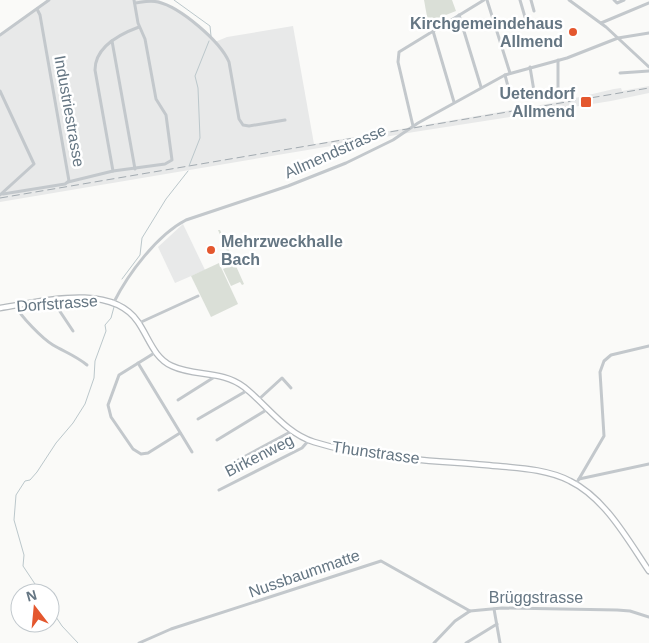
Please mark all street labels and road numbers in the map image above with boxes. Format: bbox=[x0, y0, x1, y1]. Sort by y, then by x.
street label: Industriestrasse bbox=[51, 54, 88, 168]
street label: Allmendstrasse bbox=[282, 121, 389, 181]
street label: Dorfstrasse bbox=[16, 292, 99, 315]
street label: Birkenweg bbox=[222, 431, 296, 480]
street label: Thunstrasse bbox=[331, 438, 421, 467]
street label: Nussbaummatte bbox=[246, 546, 362, 600]
street label: Brüggstrasse bbox=[489, 589, 583, 606]

